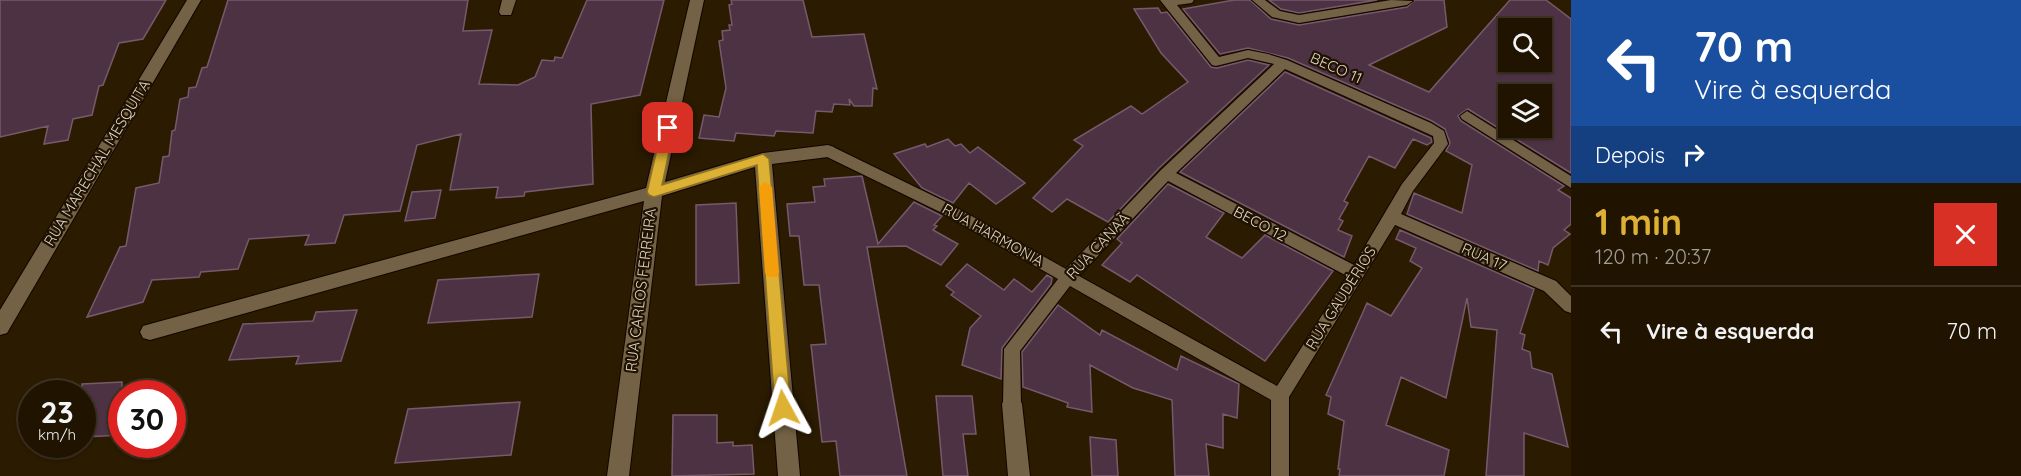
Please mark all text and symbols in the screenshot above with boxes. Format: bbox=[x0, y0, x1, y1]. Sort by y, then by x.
map controls bbox=[1498, 18, 1552, 138]
button: search bbox=[1498, 18, 1552, 72]
text: 70 m bbox=[1694, 20, 1793, 73]
icon: left bbox=[1595, 24, 1673, 102]
street label: BECO 11 bbox=[1307, 48, 1365, 87]
text: Vire à esquerda bbox=[1694, 72, 1891, 106]
street label: RUA MARECHAL MESQUITA bbox=[39, 76, 154, 249]
button: layers bbox=[1498, 84, 1552, 138]
pin bbox=[642, 102, 693, 153]
icon: arrive bbox=[651, 111, 684, 144]
icon: right bbox=[1677, 138, 1710, 171]
text: Depois bbox=[1595, 141, 1665, 169]
street label: RUA HARMONIA bbox=[939, 199, 1048, 270]
text: 1 min bbox=[1595, 199, 1682, 244]
street label: BECO 12 bbox=[1230, 202, 1290, 245]
button: close bbox=[1934, 203, 1997, 266]
street label: RUA CARLOS FERREIRA bbox=[621, 207, 660, 373]
street label: RUA CANAÃ bbox=[1062, 208, 1133, 283]
street label: RUA 17 bbox=[1459, 238, 1510, 275]
street label: RUA GAUDÉRIOS bbox=[1301, 243, 1380, 353]
text: 120 m · 20:37 bbox=[1595, 244, 1711, 269]
icon: left bbox=[1595, 315, 1628, 348]
text: Vire à esquerda bbox=[1646, 317, 1814, 345]
text: 70 m bbox=[1947, 317, 1997, 345]
position arrow bbox=[751, 376, 815, 440]
speed limit sign: 30 bbox=[108, 380, 186, 458]
text: 23 bbox=[40, 393, 74, 431]
text: km/h bbox=[38, 425, 76, 444]

